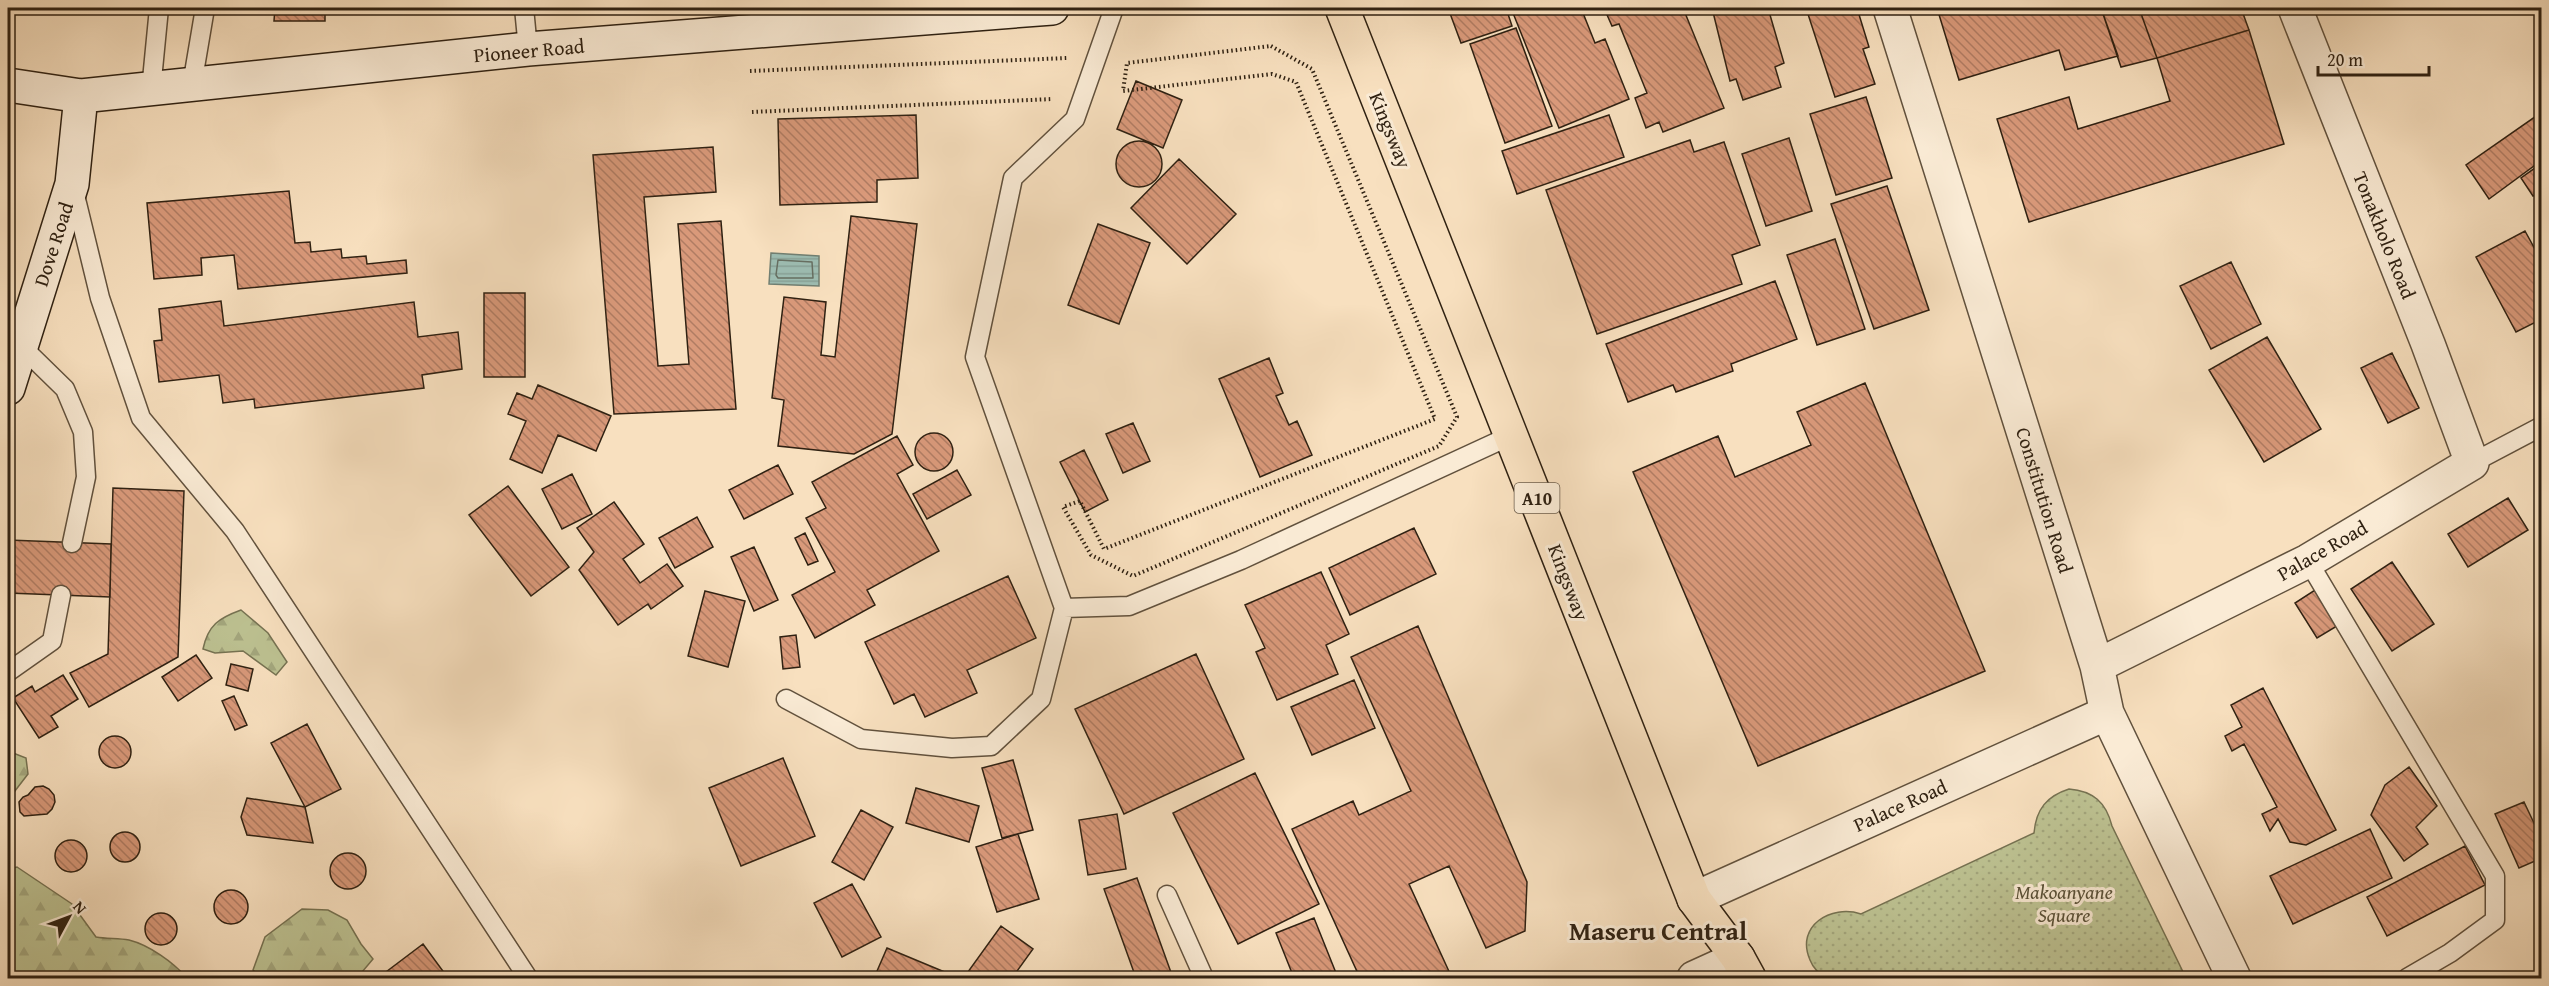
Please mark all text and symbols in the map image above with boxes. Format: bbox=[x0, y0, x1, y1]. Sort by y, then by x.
street label: Pioneer Road bbox=[472, 31, 586, 69]
scale bar bbox=[2318, 39, 2429, 77]
text: 20 m bbox=[2327, 46, 2363, 73]
street label: Kingsway bbox=[1363, 88, 1419, 172]
street label: Tonakholo Road bbox=[2346, 167, 2424, 303]
street label: Dove Road bbox=[26, 198, 80, 290]
street label: Constitution Road bbox=[2009, 423, 2081, 577]
road number: A10 bbox=[1514, 483, 1560, 513]
street label: Palace Road bbox=[2272, 512, 2373, 588]
street label: Kingsway bbox=[1541, 540, 1597, 625]
street label: Palace Road bbox=[1849, 771, 1952, 839]
park label: Makoanyane Square bbox=[2015, 877, 2113, 929]
north arrow bbox=[39, 887, 99, 947]
text: N bbox=[68, 895, 93, 919]
district label: Maseru Central bbox=[1569, 911, 1747, 950]

